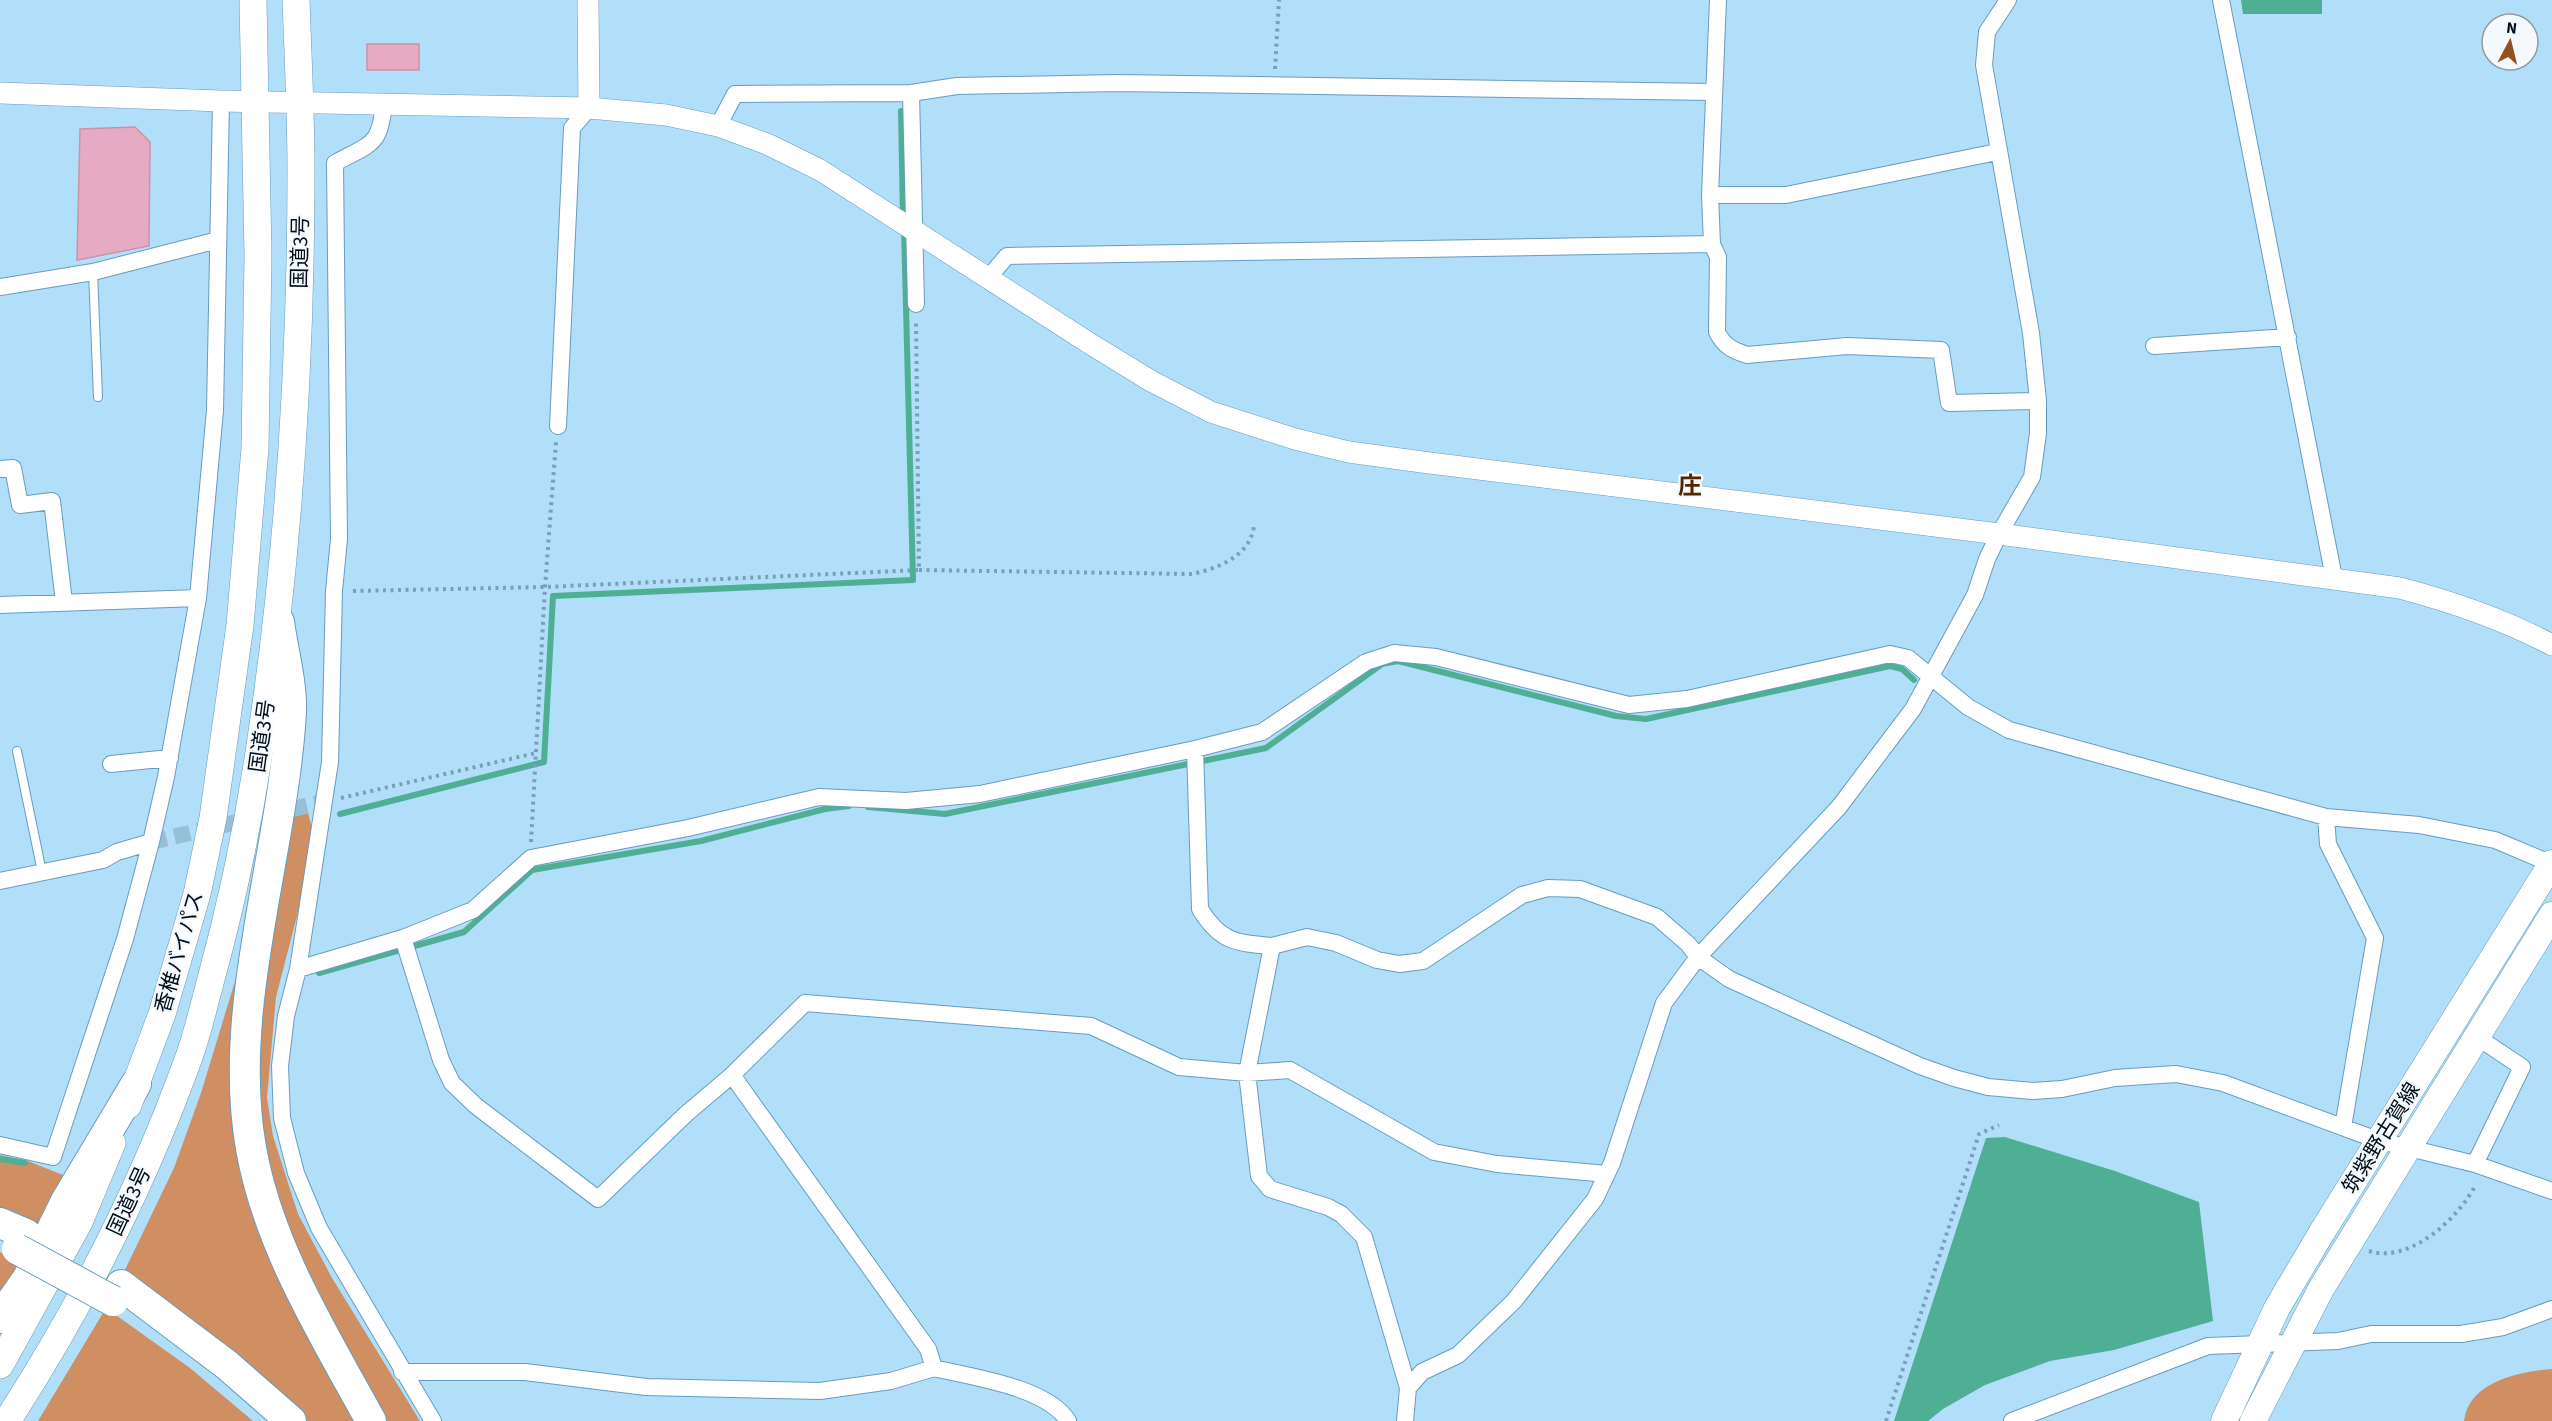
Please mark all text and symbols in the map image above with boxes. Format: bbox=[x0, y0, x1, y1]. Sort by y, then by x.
north arrow bbox=[2480, 12, 2540, 72]
text: N bbox=[2505, 17, 2518, 40]
street label: 国道3号 bbox=[284, 215, 316, 289]
district label: 庄 bbox=[1678, 469, 1702, 504]
street label: 国道3号 bbox=[242, 698, 282, 774]
street label: 香椎バイパス bbox=[147, 888, 211, 1016]
street label: 筑紫野古賀線 bbox=[2335, 1077, 2427, 1199]
street label: 国道3号 bbox=[100, 1161, 158, 1241]

